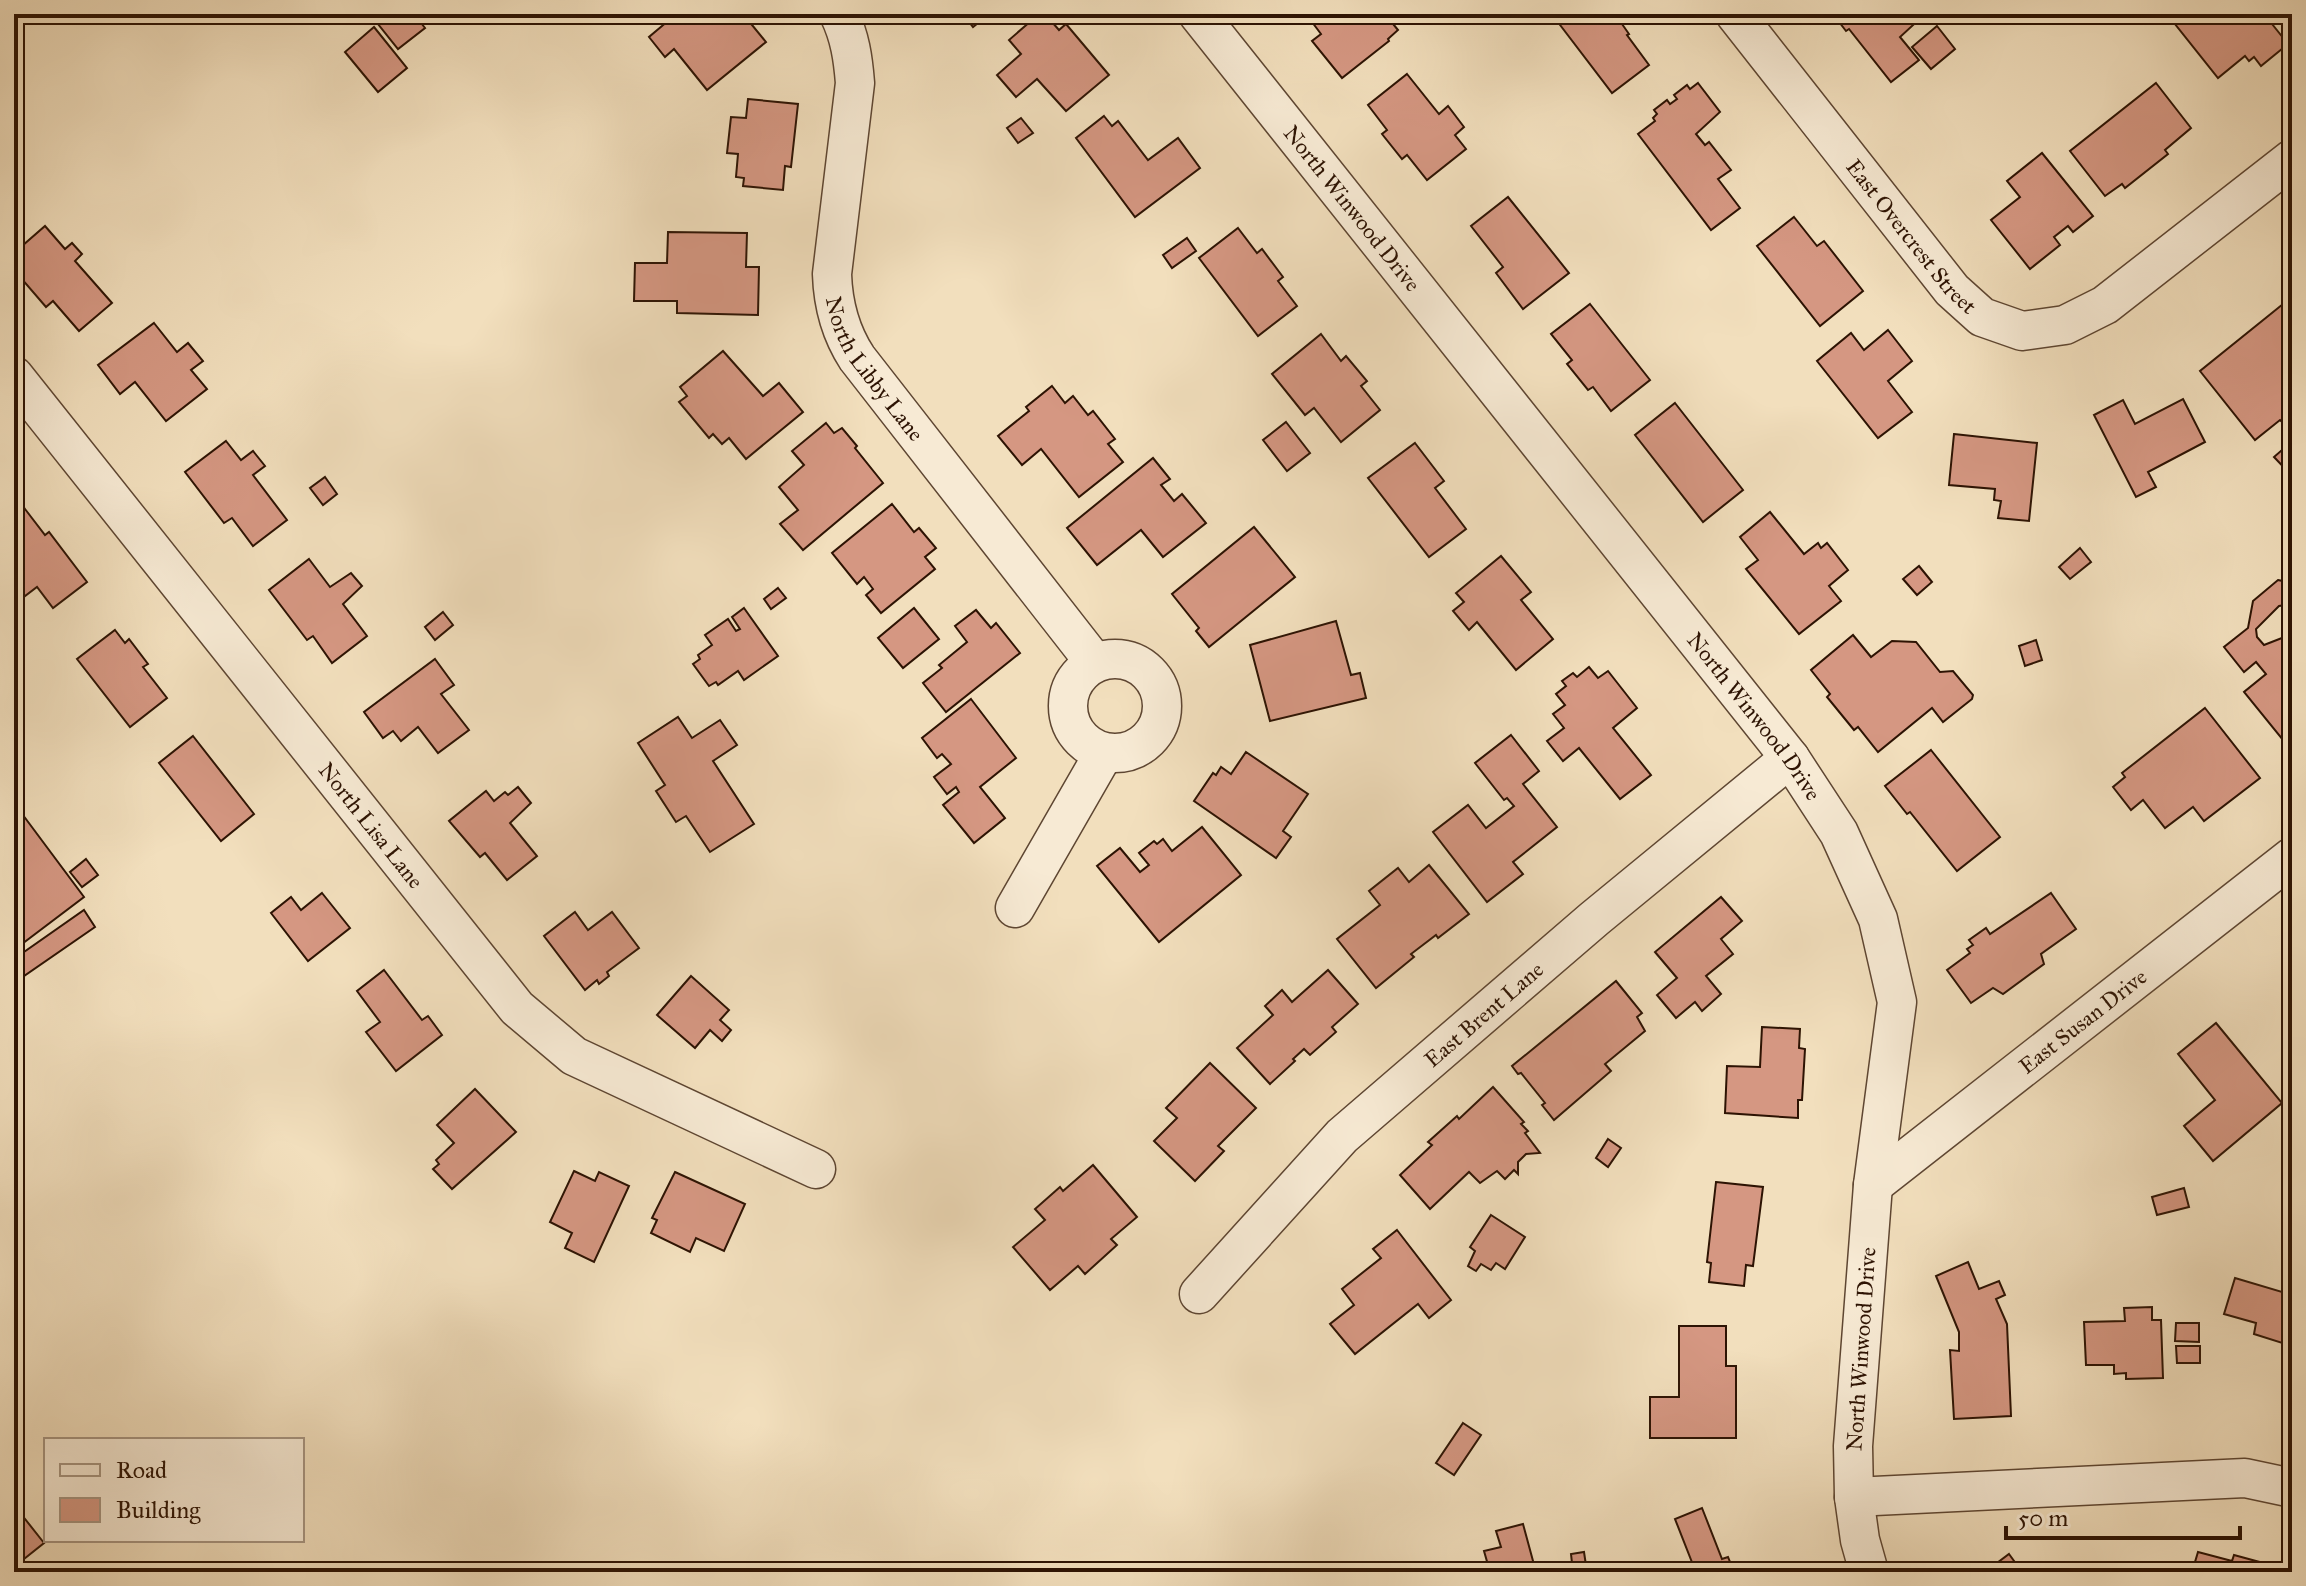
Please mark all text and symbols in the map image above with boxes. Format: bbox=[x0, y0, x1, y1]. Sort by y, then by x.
street label: North Winwood Drive bbox=[1278, 120, 1427, 297]
street label: East Overcrest Street bbox=[1841, 153, 1983, 319]
street label: North Libby Lane bbox=[820, 294, 930, 446]
street label: North Winwood Drive bbox=[1682, 627, 1827, 805]
street label: North Lisa Lane bbox=[313, 757, 430, 894]
street label: East Brent Lane bbox=[1419, 955, 1549, 1073]
street label: East Susan Drive bbox=[2013, 963, 2152, 1079]
street label: North Winwood Drive bbox=[1840, 1246, 1882, 1452]
legend bbox=[44, 1438, 304, 1542]
text: Road bbox=[116, 1455, 167, 1485]
scale bar bbox=[2006, 1490, 2240, 1540]
text: Building bbox=[116, 1495, 201, 1525]
text: 50 m bbox=[2018, 1503, 2068, 1533]

